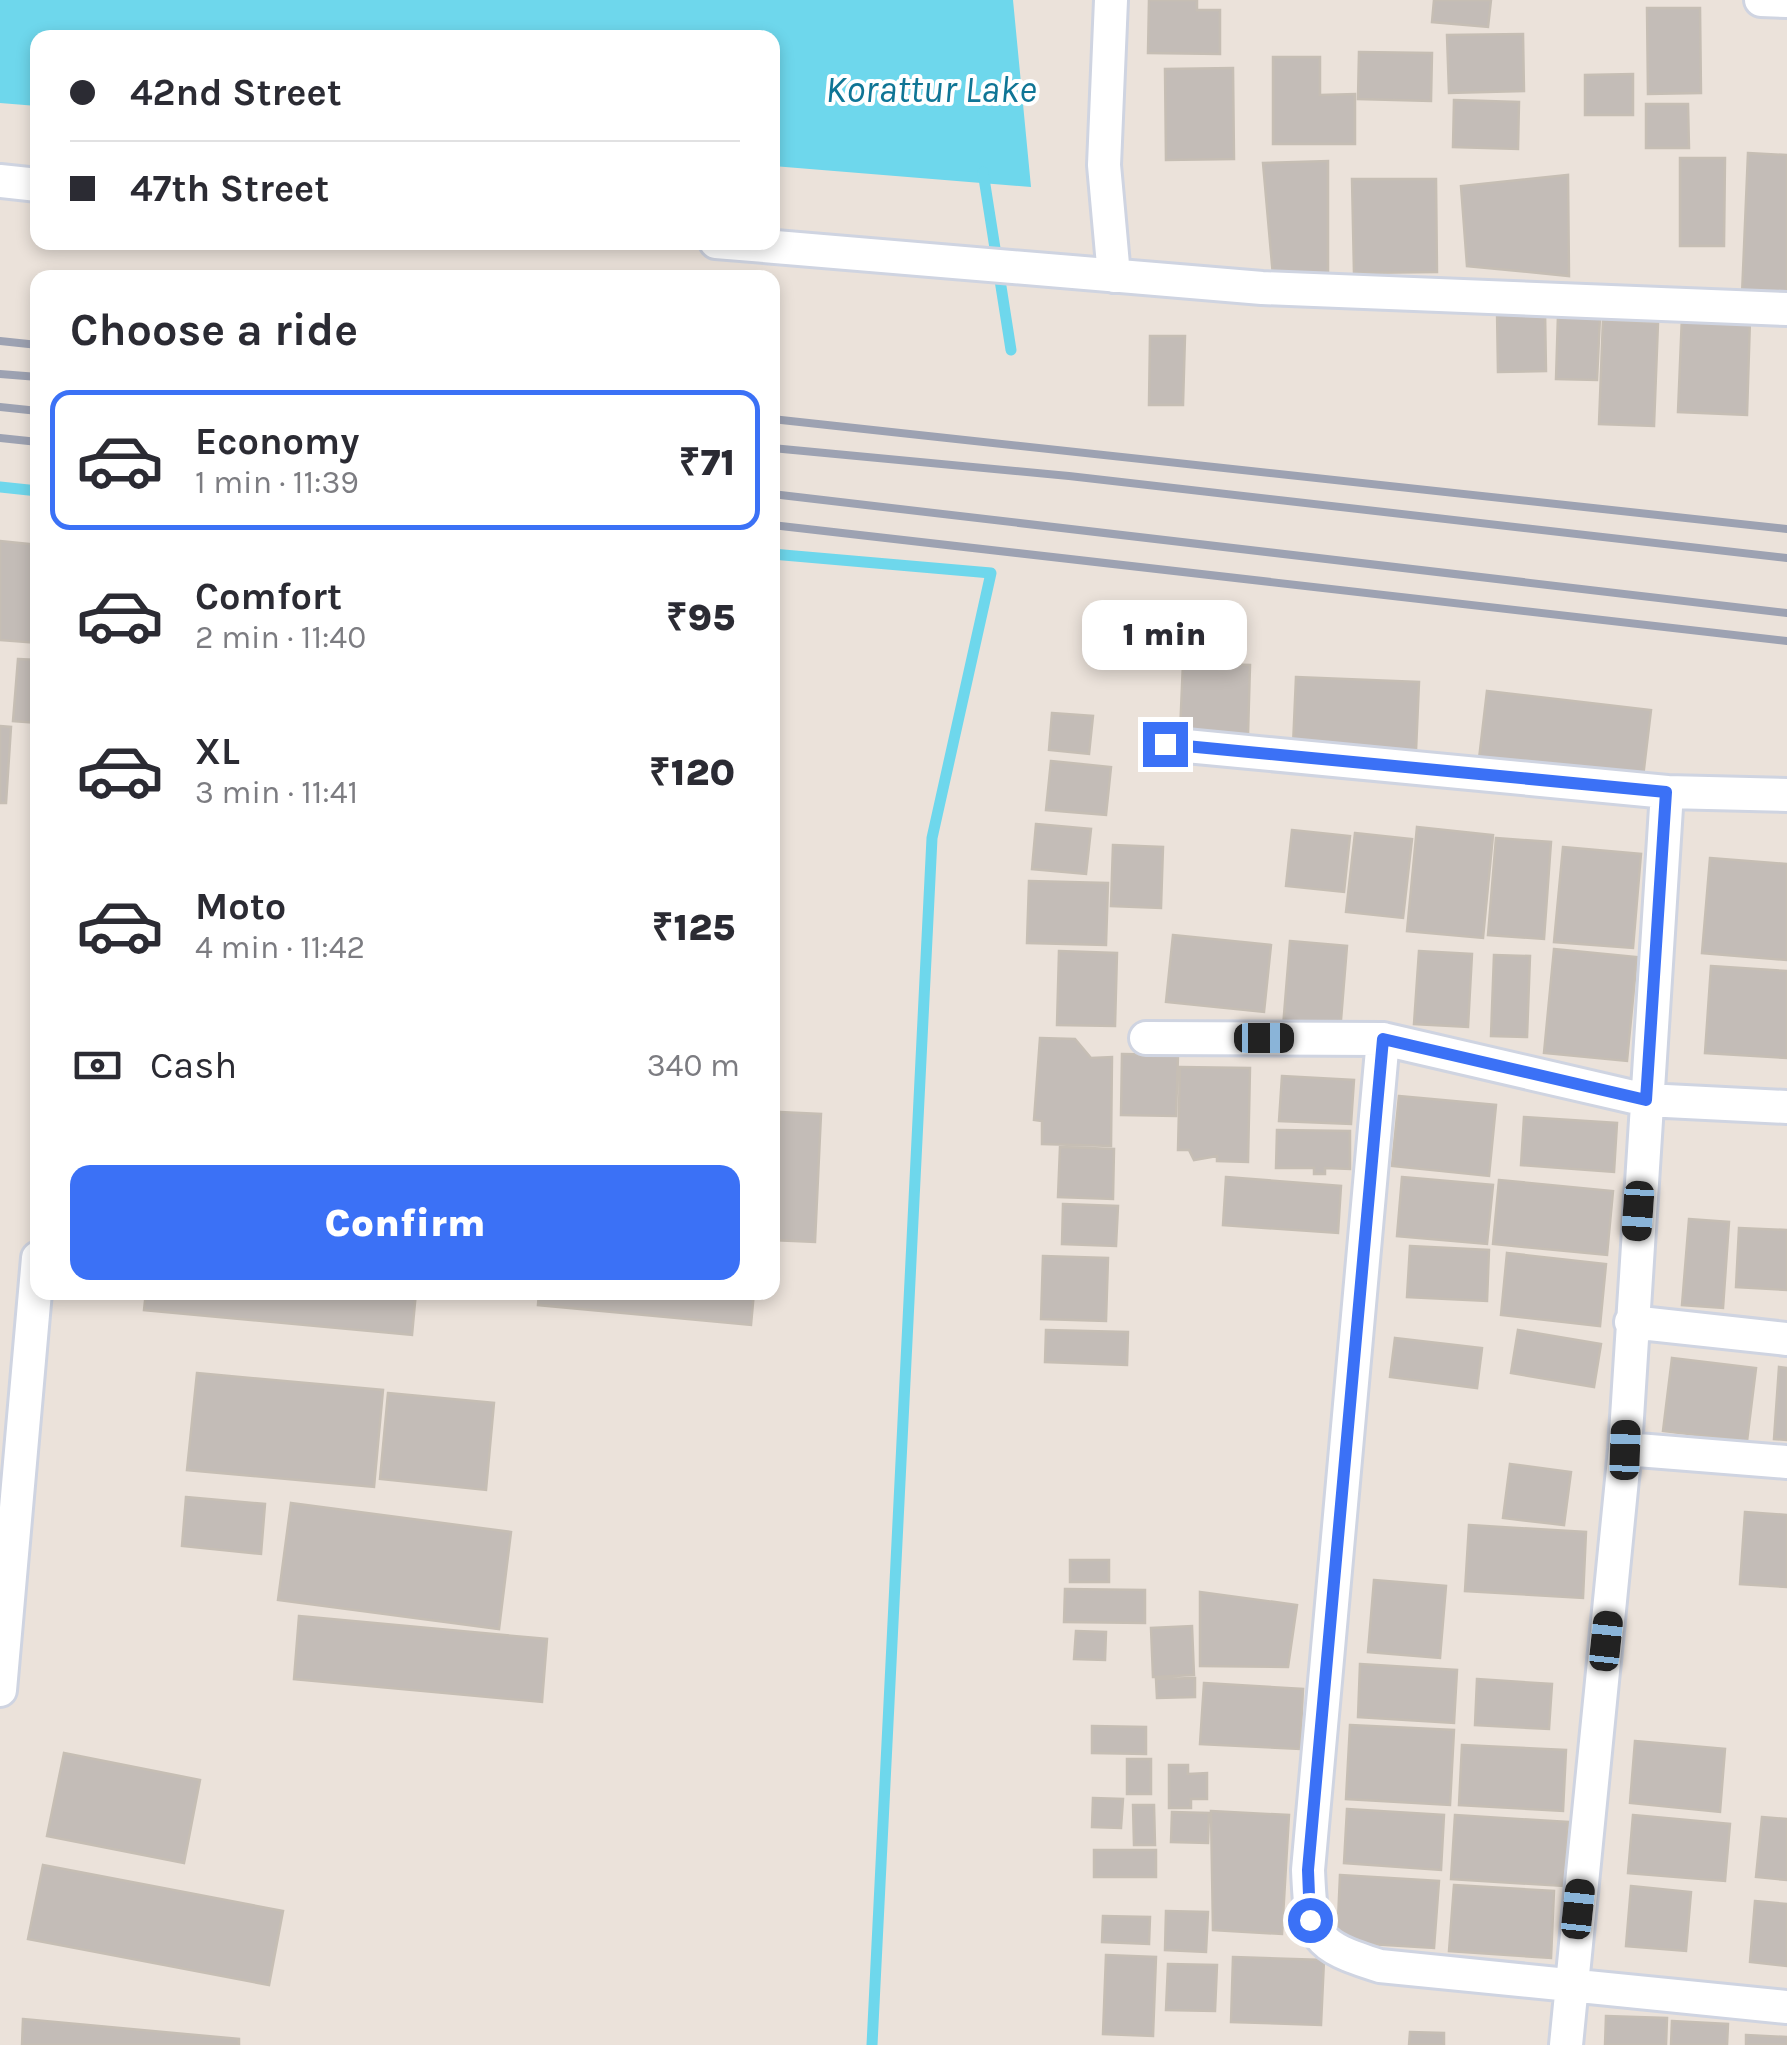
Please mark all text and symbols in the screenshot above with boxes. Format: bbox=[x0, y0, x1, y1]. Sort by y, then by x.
water label: Korattur Lake bbox=[825, 67, 1037, 112]
text: 42nd Street bbox=[130, 70, 342, 115]
text: 47th Street bbox=[130, 166, 329, 211]
text: Choose a ride bbox=[70, 304, 358, 356]
icon: car bbox=[75, 415, 165, 505]
text: Economy bbox=[195, 419, 359, 464]
text: ₹71 bbox=[679, 440, 735, 485]
text: 1 min · 11:39 bbox=[195, 464, 359, 501]
icon: car bbox=[75, 570, 165, 660]
text: Comfort bbox=[195, 574, 342, 619]
text: ₹95 bbox=[666, 595, 735, 640]
callout: 1 min bbox=[1082, 599, 1248, 669]
text: 1 min bbox=[1123, 616, 1206, 653]
text: 2 min · 11:40 bbox=[195, 619, 366, 656]
route end bbox=[1143, 722, 1188, 767]
icon: car bbox=[75, 725, 165, 815]
text: XL bbox=[195, 729, 240, 774]
text: ₹120 bbox=[649, 750, 735, 795]
text: 3 min · 11:41 bbox=[195, 774, 358, 811]
icon: car bbox=[75, 880, 165, 970]
text: Moto bbox=[195, 884, 286, 929]
text: ₹125 bbox=[652, 905, 735, 950]
text: 4 min · 11:42 bbox=[195, 929, 365, 966]
car bbox=[1234, 1023, 1294, 1053]
icon: cash bbox=[70, 1038, 125, 1093]
text: Cash bbox=[150, 1043, 237, 1088]
text: 340 m bbox=[647, 1047, 740, 1084]
button: Confirm bbox=[70, 1165, 740, 1280]
car bbox=[1621, 1180, 1655, 1242]
car bbox=[1609, 1419, 1641, 1481]
car bbox=[1588, 1610, 1624, 1672]
car bbox=[1560, 1878, 1596, 1940]
route start bbox=[1288, 1898, 1333, 1943]

